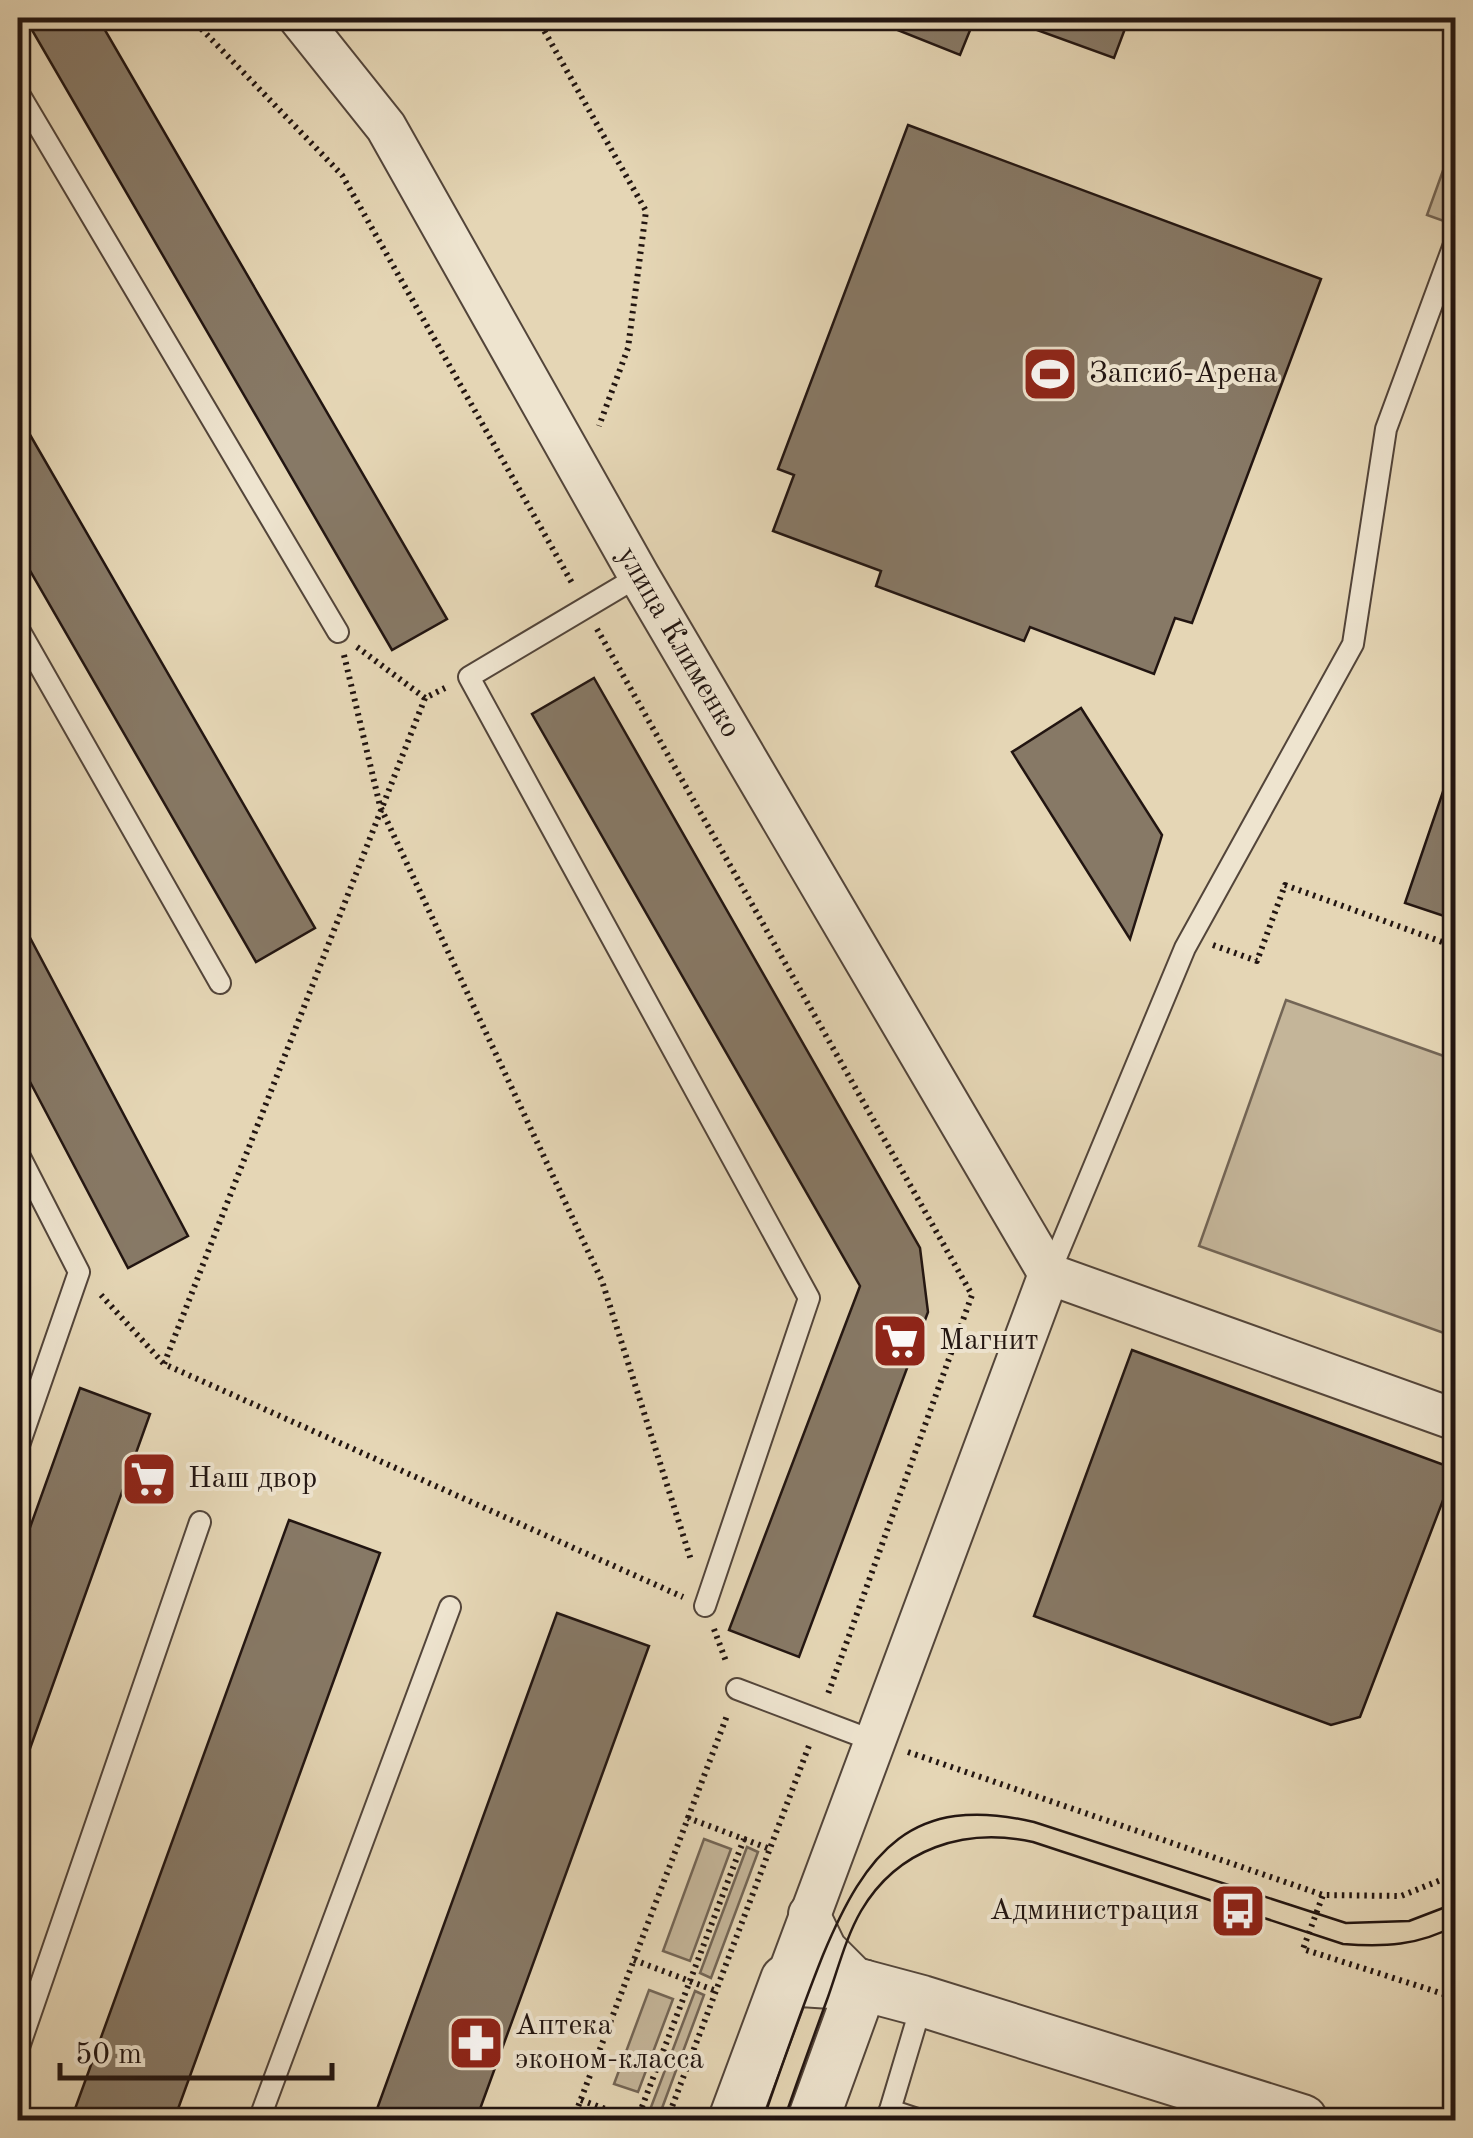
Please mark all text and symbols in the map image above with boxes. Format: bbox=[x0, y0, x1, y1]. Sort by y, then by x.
sports icon: Запсиб-Арена bbox=[1020, 344, 1080, 404]
place label: Запсиб-Арена bbox=[1089, 359, 1278, 389]
street label: улица Клименко bbox=[611, 542, 746, 743]
supermarket icon: Магнит bbox=[870, 1311, 930, 1371]
place label: Магнит bbox=[939, 1326, 1039, 1356]
supermarket icon: Наш двор bbox=[119, 1449, 179, 1509]
place label: Наш двор bbox=[188, 1464, 317, 1494]
bus stop icon: Администрация bbox=[1208, 1881, 1268, 1941]
place label: Администрация bbox=[990, 1896, 1199, 1926]
place label: Аптека эконом-класса bbox=[515, 2011, 704, 2075]
pharmacy icon: Аптека эконом-класса bbox=[446, 2013, 506, 2073]
scale bar bbox=[60, 2018, 332, 2080]
text: 50 m bbox=[75, 2040, 142, 2070]

